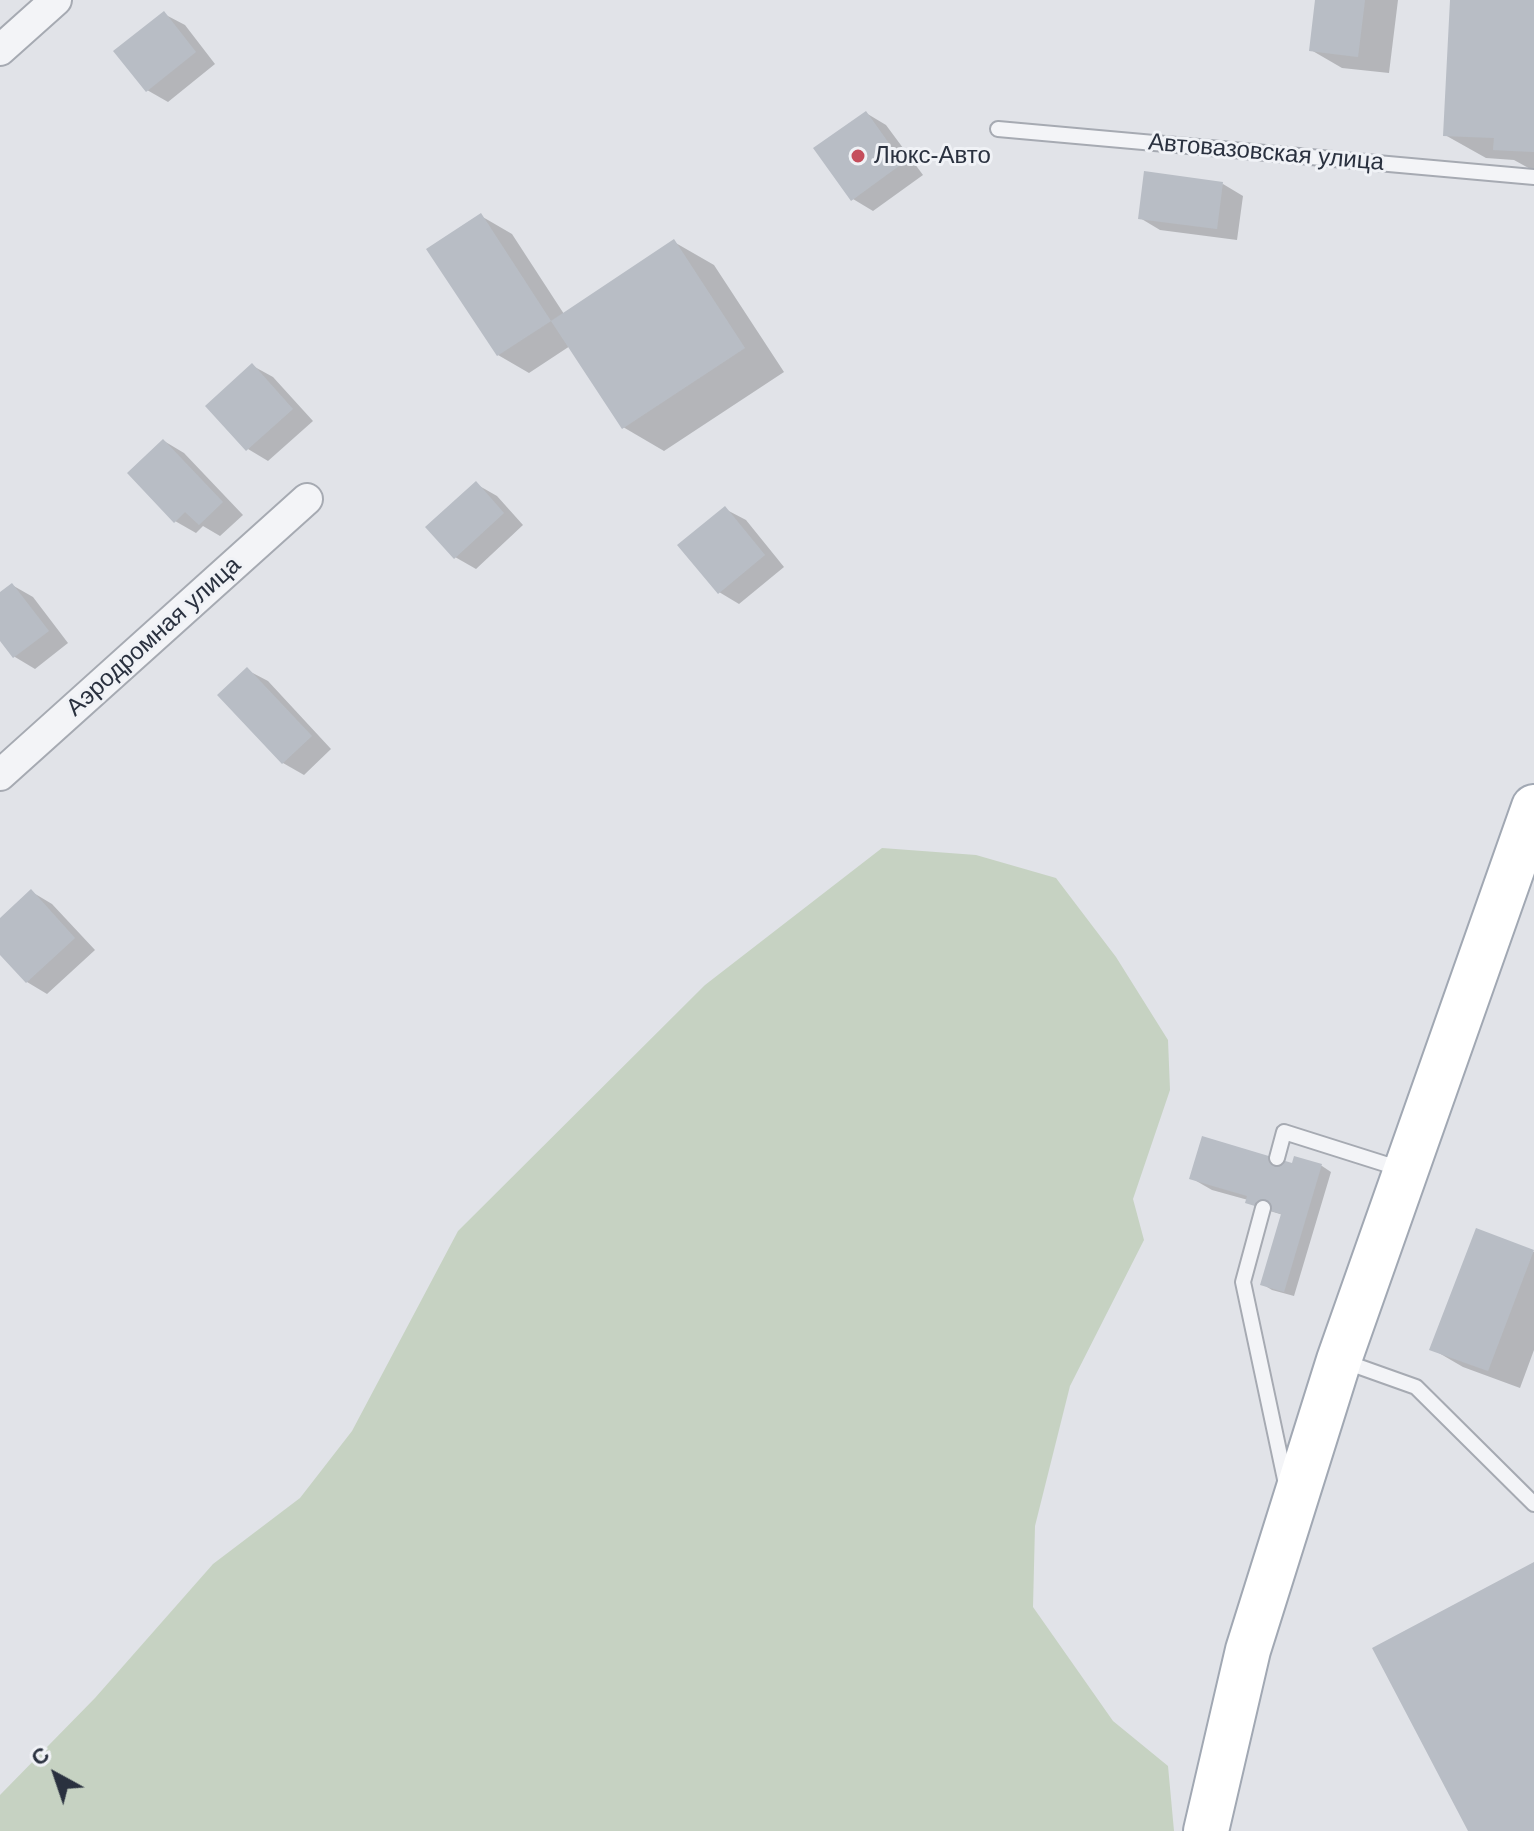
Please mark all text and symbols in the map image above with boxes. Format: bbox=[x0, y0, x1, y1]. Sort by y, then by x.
street label: Автовазовская улица bbox=[1147, 128, 1385, 178]
place label: Люкс-Авто bbox=[874, 142, 991, 170]
marker: Люкс-Авто bbox=[849, 147, 867, 165]
street label: Аэродромная улица bbox=[61, 551, 247, 723]
north arrow bbox=[16, 1735, 96, 1815]
text: С bbox=[26, 1742, 54, 1771]

